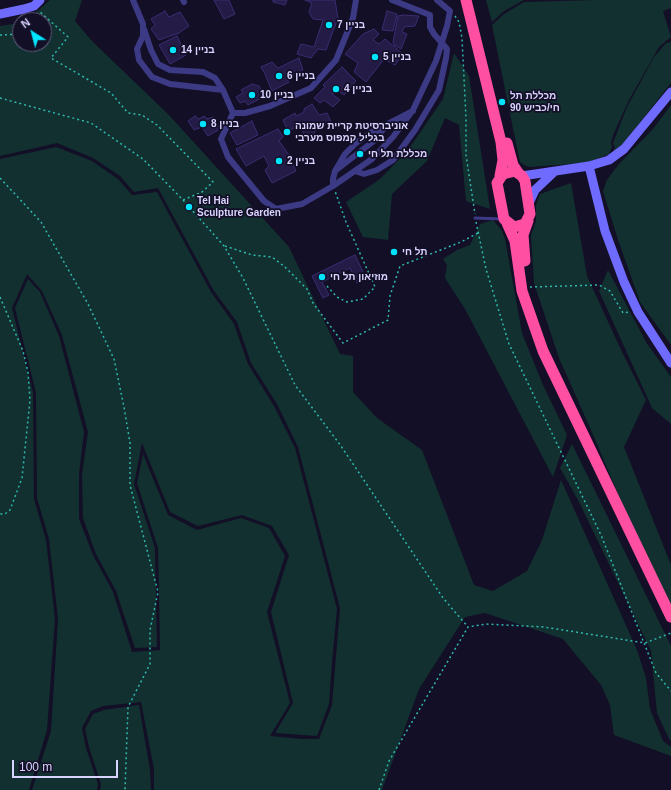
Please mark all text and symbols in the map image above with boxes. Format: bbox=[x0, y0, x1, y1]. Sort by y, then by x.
north arrow bbox=[12, 12, 52, 52]
text: N bbox=[19, 16, 32, 30]
place label: בניין 7 bbox=[337, 19, 365, 31]
marker: בניין 7 bbox=[324, 20, 334, 30]
place label: בניין 14 bbox=[181, 44, 215, 56]
marker: בניין 14 bbox=[168, 45, 178, 55]
place label: בניין 5 bbox=[383, 51, 411, 63]
marker: בניין 5 bbox=[370, 52, 380, 62]
place label: בניין 6 bbox=[287, 70, 315, 82]
marker: בניין 6 bbox=[274, 71, 284, 81]
place label: בניין 4 bbox=[344, 83, 372, 95]
marker: בניין 4 bbox=[331, 84, 341, 94]
place label: בניין 10 bbox=[260, 89, 294, 101]
marker: בניין 10 bbox=[247, 90, 257, 100]
place label: מכללת תל חי/כביש 90 bbox=[510, 90, 560, 114]
marker: מכללת תל חי/כביש 90 bbox=[497, 97, 507, 107]
place label: בניין 8 bbox=[211, 118, 239, 130]
marker: בניין 8 bbox=[198, 119, 208, 129]
place label: אוניברסיטת קריית שמונה בגליל קמפוס מערבי bbox=[295, 120, 408, 144]
marker: אוניברסיטת קריית שמונה בגליל קמפוס מערבי bbox=[282, 127, 292, 137]
place label: מכללת תל חי bbox=[368, 148, 427, 160]
marker: מכללת תל חי bbox=[355, 149, 365, 159]
place label: בניין 2 bbox=[287, 155, 315, 167]
marker: בניין 2 bbox=[274, 156, 284, 166]
place label: Tel Hai Sculpture Garden bbox=[197, 195, 281, 218]
marker: Tel Hai Sculpture Garden bbox=[184, 202, 194, 212]
place label: תל חי bbox=[402, 246, 427, 258]
marker: תל חי bbox=[389, 247, 399, 257]
place label: מוזיאון תל חי bbox=[330, 271, 388, 283]
marker: מוזיאון תל חי bbox=[317, 272, 327, 282]
scale bar bbox=[14, 752, 120, 778]
text: 100 m bbox=[19, 760, 52, 774]

